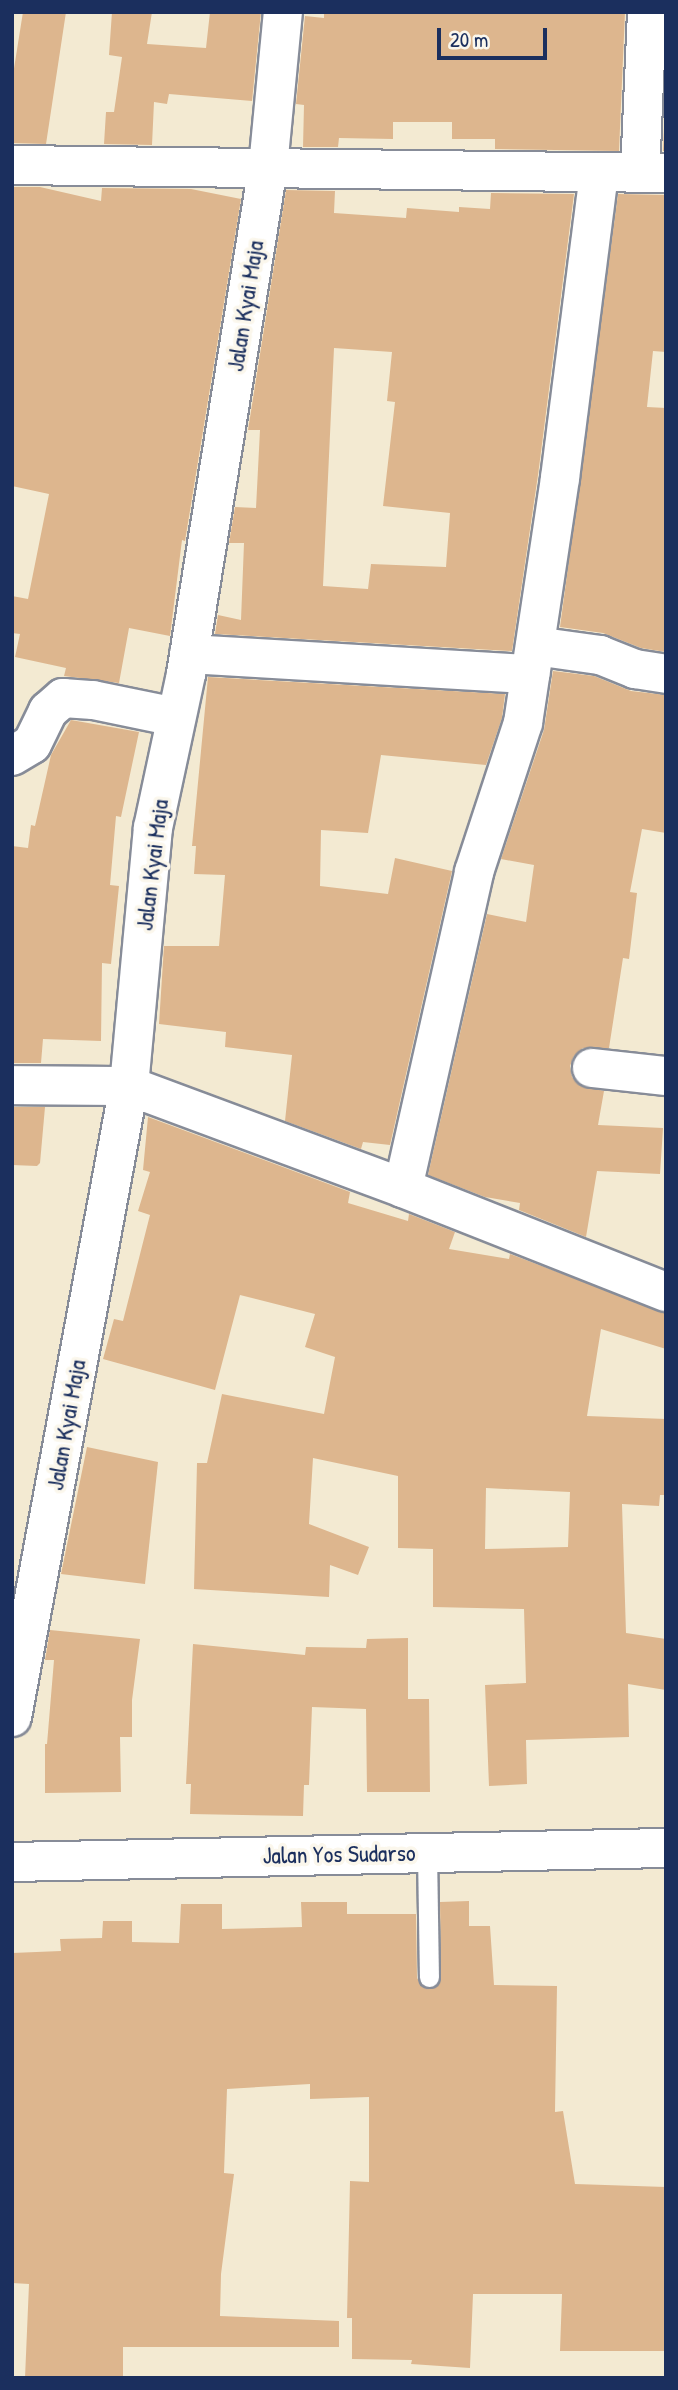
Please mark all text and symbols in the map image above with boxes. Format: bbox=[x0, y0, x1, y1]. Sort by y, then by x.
scale bar bbox=[440, 14, 550, 58]
text: 20 m bbox=[450, 25, 488, 54]
street label: Jalan Kyai Maja bbox=[220, 238, 270, 374]
street label: Jalan Kyai Maja bbox=[130, 798, 174, 932]
street label: Jalan Kyai Maja bbox=[40, 1357, 92, 1493]
street label: Jalan Yos Sudarso bbox=[262, 1838, 416, 1870]

